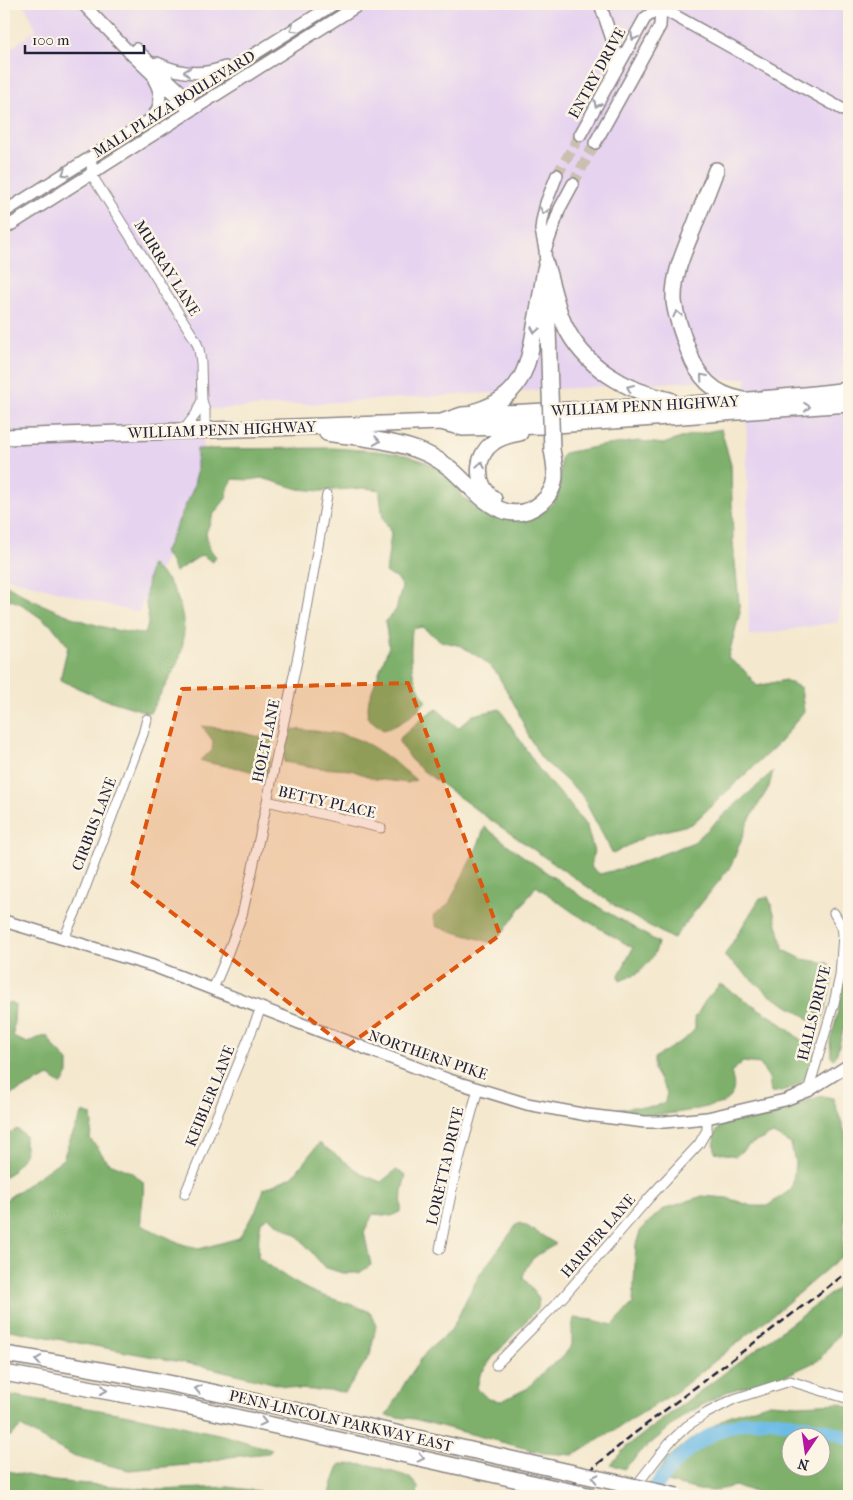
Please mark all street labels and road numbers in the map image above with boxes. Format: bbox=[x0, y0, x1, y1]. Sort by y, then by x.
street label: ENTRY DRIVE bbox=[565, 24, 629, 122]
street label: MALL PLAZA BOULEVARD bbox=[89, 47, 259, 161]
street label: MURRAY LANE bbox=[130, 217, 204, 319]
street label: WILLIAM PENN HIGHWAY bbox=[549, 392, 740, 420]
street label: WILLIAM PENN HIGHWAY bbox=[126, 418, 317, 442]
street label: HOLT LANE bbox=[248, 698, 284, 784]
street label: CIRBUS LANE bbox=[68, 775, 120, 873]
street label: BETTY PLACE bbox=[276, 782, 378, 822]
street label: HALLS DRIVE bbox=[793, 963, 835, 1063]
street label: NORTHERN PIKE bbox=[366, 1026, 490, 1084]
street label: KEIBLER LANE bbox=[182, 1043, 238, 1149]
street label: LORETTA DRIVE bbox=[423, 1105, 467, 1227]
street label: HARPER LANE bbox=[557, 1191, 639, 1281]
street label: PENN-LINCOLN PARKWAY EAST bbox=[227, 1386, 456, 1456]

